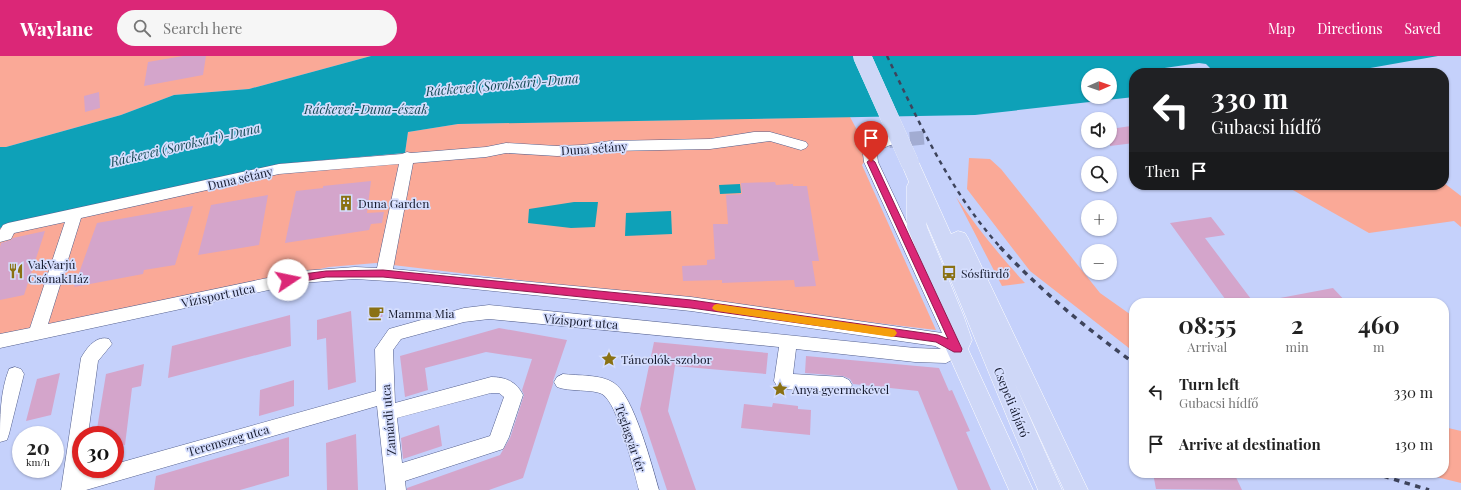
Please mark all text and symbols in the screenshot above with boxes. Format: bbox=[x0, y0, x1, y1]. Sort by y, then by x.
search box bbox=[117, 10, 397, 46]
text: Waylane bbox=[20, 15, 93, 41]
icon: search bbox=[131, 17, 153, 39]
text: Search here bbox=[163, 18, 242, 38]
text: Map bbox=[1268, 19, 1295, 38]
text: Directions bbox=[1317, 19, 1383, 38]
text: Saved bbox=[1405, 19, 1441, 38]
north arrow bbox=[1081, 68, 1117, 104]
map controls bbox=[1081, 68, 1117, 280]
water label: Ráckevei (Soroksári)-Duna bbox=[424, 69, 579, 99]
text: 330 m bbox=[1211, 79, 1288, 116]
icon: left bbox=[1145, 84, 1197, 136]
water label: Ráckevei-Duna-észak bbox=[303, 100, 428, 117]
button: sound bbox=[1081, 112, 1117, 148]
text: Gubacsi hídfő bbox=[1211, 115, 1321, 139]
water label: Ráckevei (Soroksári)-Duna bbox=[107, 118, 262, 170]
pin bbox=[854, 121, 888, 162]
icon: arrive bbox=[860, 127, 882, 149]
street label: Duna sétány bbox=[560, 138, 628, 158]
button: search bbox=[1081, 156, 1117, 192]
icon: arrive bbox=[1188, 160, 1210, 182]
text: Then bbox=[1145, 161, 1180, 181]
street label: Duna sétány bbox=[206, 163, 274, 193]
building icon: Duna Garden bbox=[337, 194, 355, 212]
place label: Duna Garden bbox=[358, 195, 429, 211]
button: + bbox=[1081, 200, 1117, 236]
button: − bbox=[1081, 244, 1117, 280]
place label: VakVarjú CsónakHáz bbox=[27, 256, 89, 286]
position arrow bbox=[267, 259, 309, 301]
restaurant icon: VakVarjú CsónakHáz bbox=[7, 262, 25, 280]
bus stop icon: Sósfürdő bbox=[940, 264, 958, 282]
place label: Sósfürdő bbox=[961, 265, 1009, 281]
street label: Vízisport utca bbox=[179, 279, 256, 311]
cafe icon: Mamma Mia bbox=[367, 304, 385, 322]
place label: Mamma Mia bbox=[388, 305, 454, 321]
text: 08:55 bbox=[1178, 308, 1236, 340]
text: 2 bbox=[1291, 308, 1303, 340]
text: 460 bbox=[1358, 308, 1400, 340]
street label: Vízisport utca bbox=[542, 310, 619, 332]
text: Arrival bbox=[1187, 338, 1227, 355]
text: min bbox=[1286, 338, 1309, 355]
text: m bbox=[1373, 338, 1385, 355]
place icon: Táncolók-szobor bbox=[600, 350, 618, 368]
place label: Táncolók-szobor bbox=[621, 351, 713, 367]
street label: Csepeli átjáró bbox=[991, 365, 1033, 440]
text: Turn left bbox=[1179, 374, 1240, 394]
place icon: Anya gyermekével bbox=[771, 380, 789, 398]
place label: Anya gyermekével bbox=[791, 381, 890, 397]
icon: left bbox=[1145, 381, 1167, 403]
text: 330 m bbox=[1393, 382, 1433, 402]
street label: Zamárdi utca bbox=[377, 384, 399, 456]
text: Gubacsi hídfő bbox=[1179, 394, 1259, 411]
street label: Téglagyár tér bbox=[612, 402, 650, 475]
street label: Teremszeg utca bbox=[185, 421, 271, 459]
speed limit sign: 30 bbox=[72, 426, 124, 478]
text: 20 bbox=[26, 433, 50, 460]
icon: arrive bbox=[1145, 433, 1167, 455]
text: Arrive at destination bbox=[1179, 434, 1321, 454]
text: 130 m bbox=[1395, 434, 1433, 454]
text: km/h bbox=[26, 455, 50, 469]

